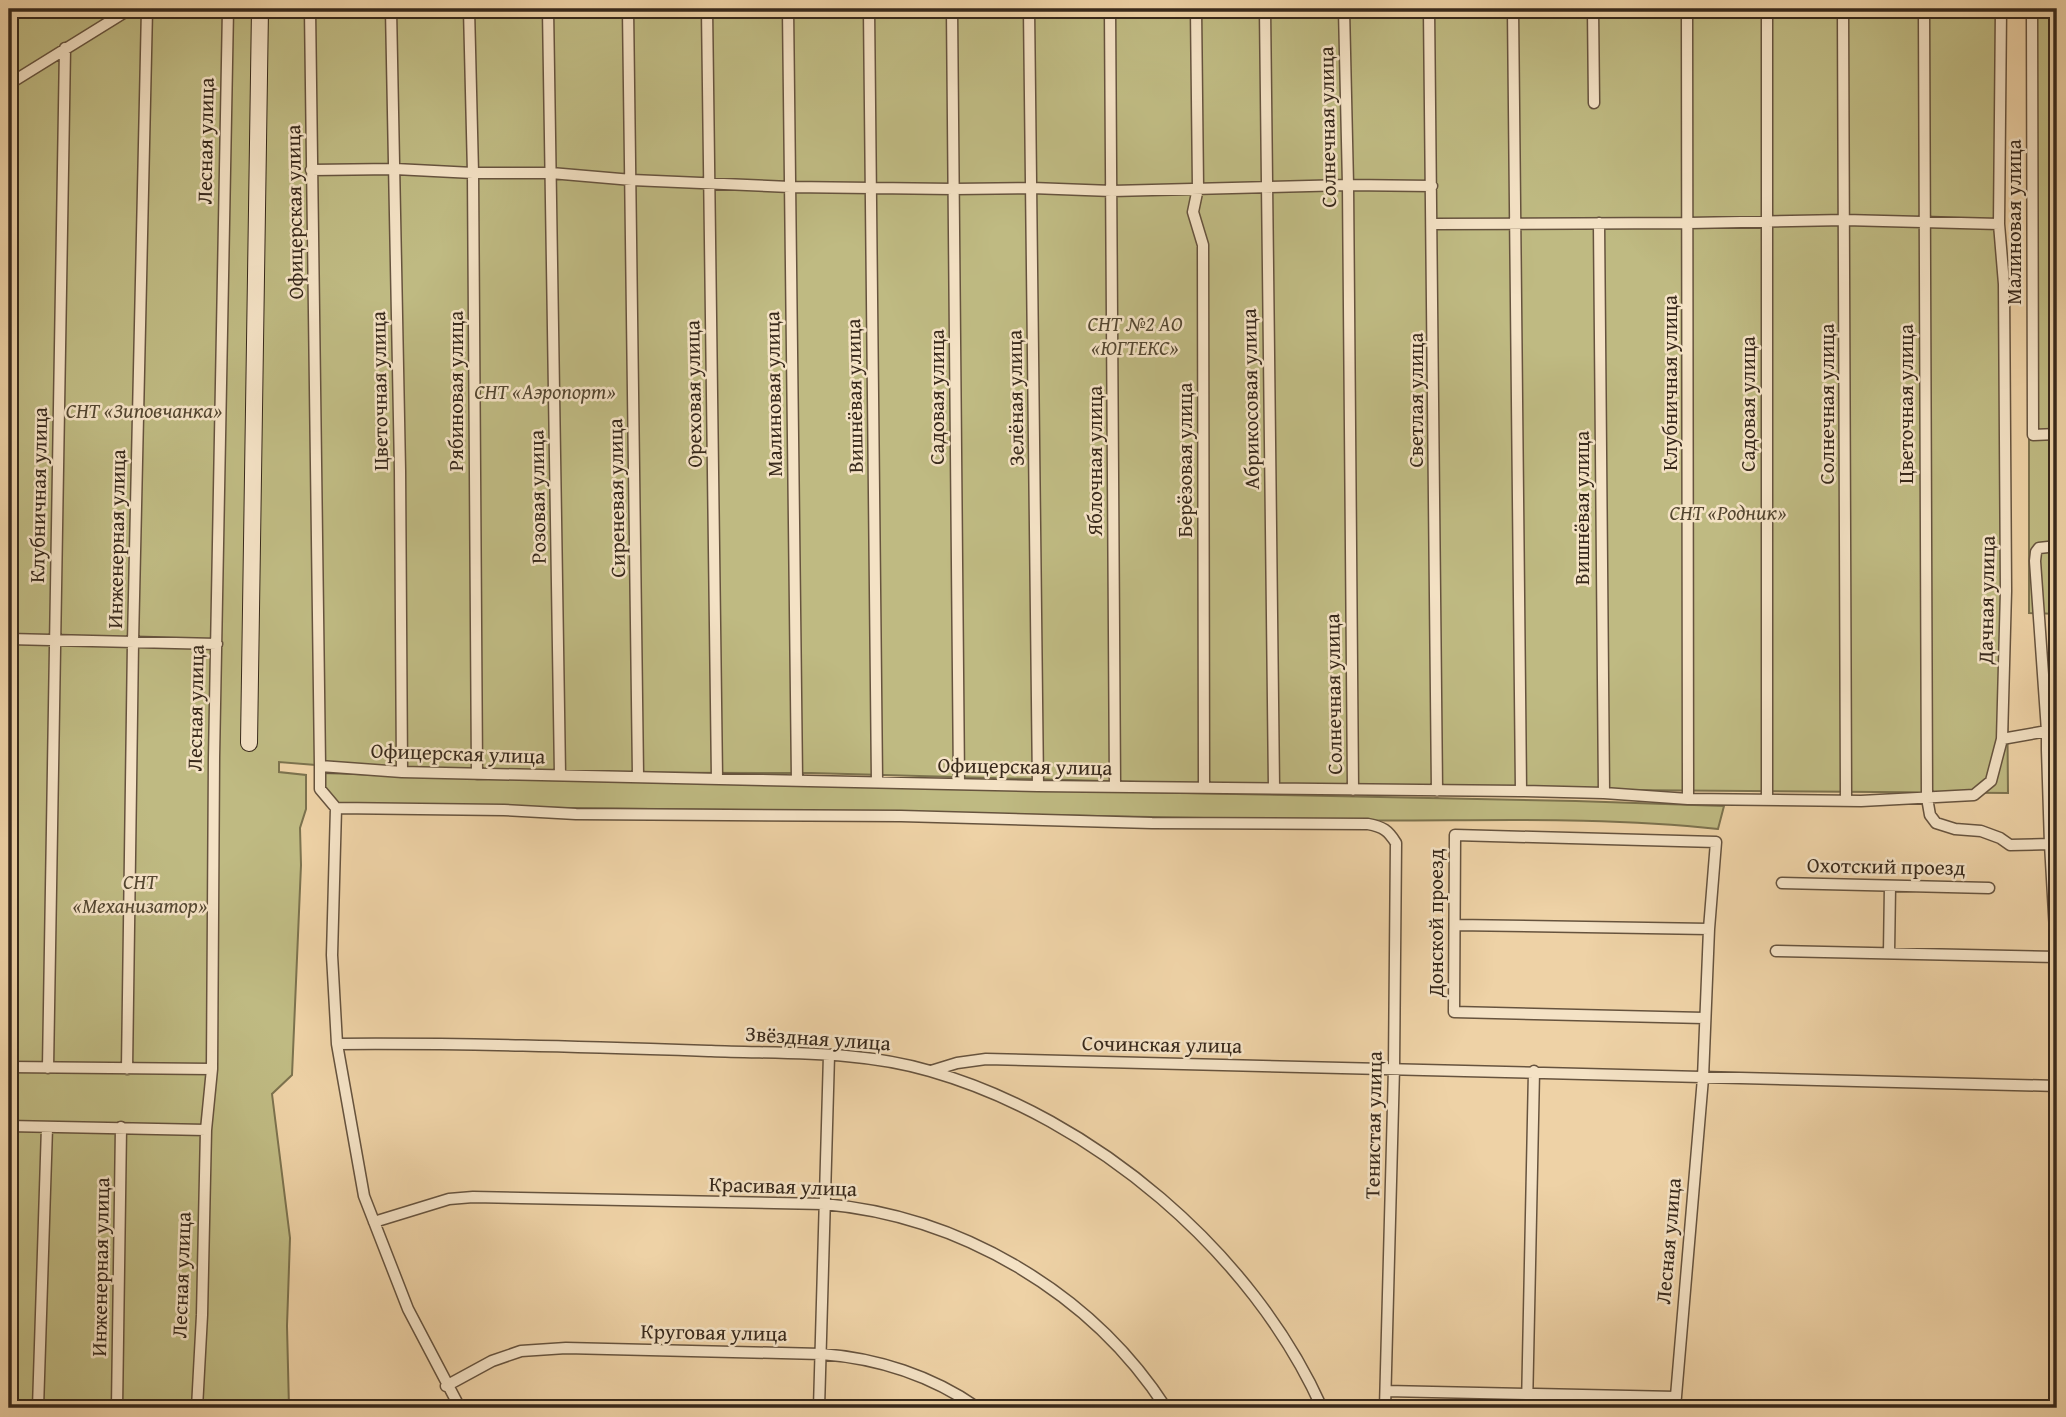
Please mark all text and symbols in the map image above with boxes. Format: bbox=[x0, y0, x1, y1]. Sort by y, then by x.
street label: Солнечная улица bbox=[1310, 46, 1344, 208]
street label: Лесная улица bbox=[188, 77, 222, 205]
street label: Офицерская улица bbox=[277, 124, 311, 300]
street label: Малиновая улица bbox=[1998, 139, 2029, 305]
street label: Клубничная улица bbox=[1654, 295, 1685, 471]
park label: СНТ №2 АО «ЮГТЕКС» bbox=[1088, 308, 1183, 363]
street label: Абрикосовая улица bbox=[1233, 308, 1267, 490]
street label: Цветочная улица bbox=[362, 311, 396, 471]
street label: Рябиновая улица bbox=[440, 311, 471, 471]
street label: Малиновая улица bbox=[756, 311, 790, 477]
street label: Вишнёвая улица bbox=[837, 318, 871, 474]
street label: Ореховая улица bbox=[676, 320, 710, 468]
street label: Солнечная улица bbox=[1811, 323, 1842, 485]
street label: Цветочная улица bbox=[1890, 324, 1921, 484]
street label: Садовая улица bbox=[921, 329, 952, 465]
street label: Зелёная улица bbox=[998, 330, 1032, 466]
street label: Светлая улица bbox=[1400, 332, 1431, 468]
street label: Садовая улица bbox=[1732, 336, 1763, 472]
park label: СНТ «Аэропорт» bbox=[474, 376, 616, 407]
street label: Берёзовая улица bbox=[1169, 383, 1200, 537]
street label: Яблочная улица bbox=[1079, 386, 1110, 537]
park label: СНТ «Зиповчанка» bbox=[66, 395, 222, 426]
street label: Клубничная улица bbox=[21, 407, 55, 583]
street label: Сиреневая улица bbox=[599, 418, 633, 578]
street label: Розовая улица bbox=[520, 430, 554, 564]
street label: Вишнёвая улица bbox=[1566, 431, 1597, 585]
street label: Инженерная улица bbox=[99, 449, 133, 629]
park label: СНТ «Родник» bbox=[1669, 497, 1787, 528]
street label: Дачная улица bbox=[1969, 535, 2003, 666]
street label: Солнечная улица bbox=[1316, 613, 1350, 775]
street label: Лесная улица bbox=[178, 644, 212, 772]
street label: Офицерская улица bbox=[370, 734, 546, 772]
street label: Офицерская улица bbox=[937, 749, 1113, 783]
street label: Донской проезд bbox=[1420, 848, 1451, 998]
street label: Охотский проезд bbox=[1806, 849, 1966, 883]
park label: СНТ «Механизатор» bbox=[73, 866, 207, 921]
street label: Звёздная улица bbox=[744, 1017, 892, 1059]
street label: Сочинская улица bbox=[1082, 1027, 1242, 1061]
street label: Тенистая улица bbox=[1356, 1051, 1390, 1199]
street label: Красивая улица bbox=[708, 1168, 858, 1204]
street label: Инженерная улица bbox=[83, 1177, 117, 1357]
street label: Лесная улица bbox=[1647, 1177, 1689, 1305]
street label: Лесная улица bbox=[163, 1211, 199, 1339]
street label: Круговая улица bbox=[640, 1315, 788, 1349]

